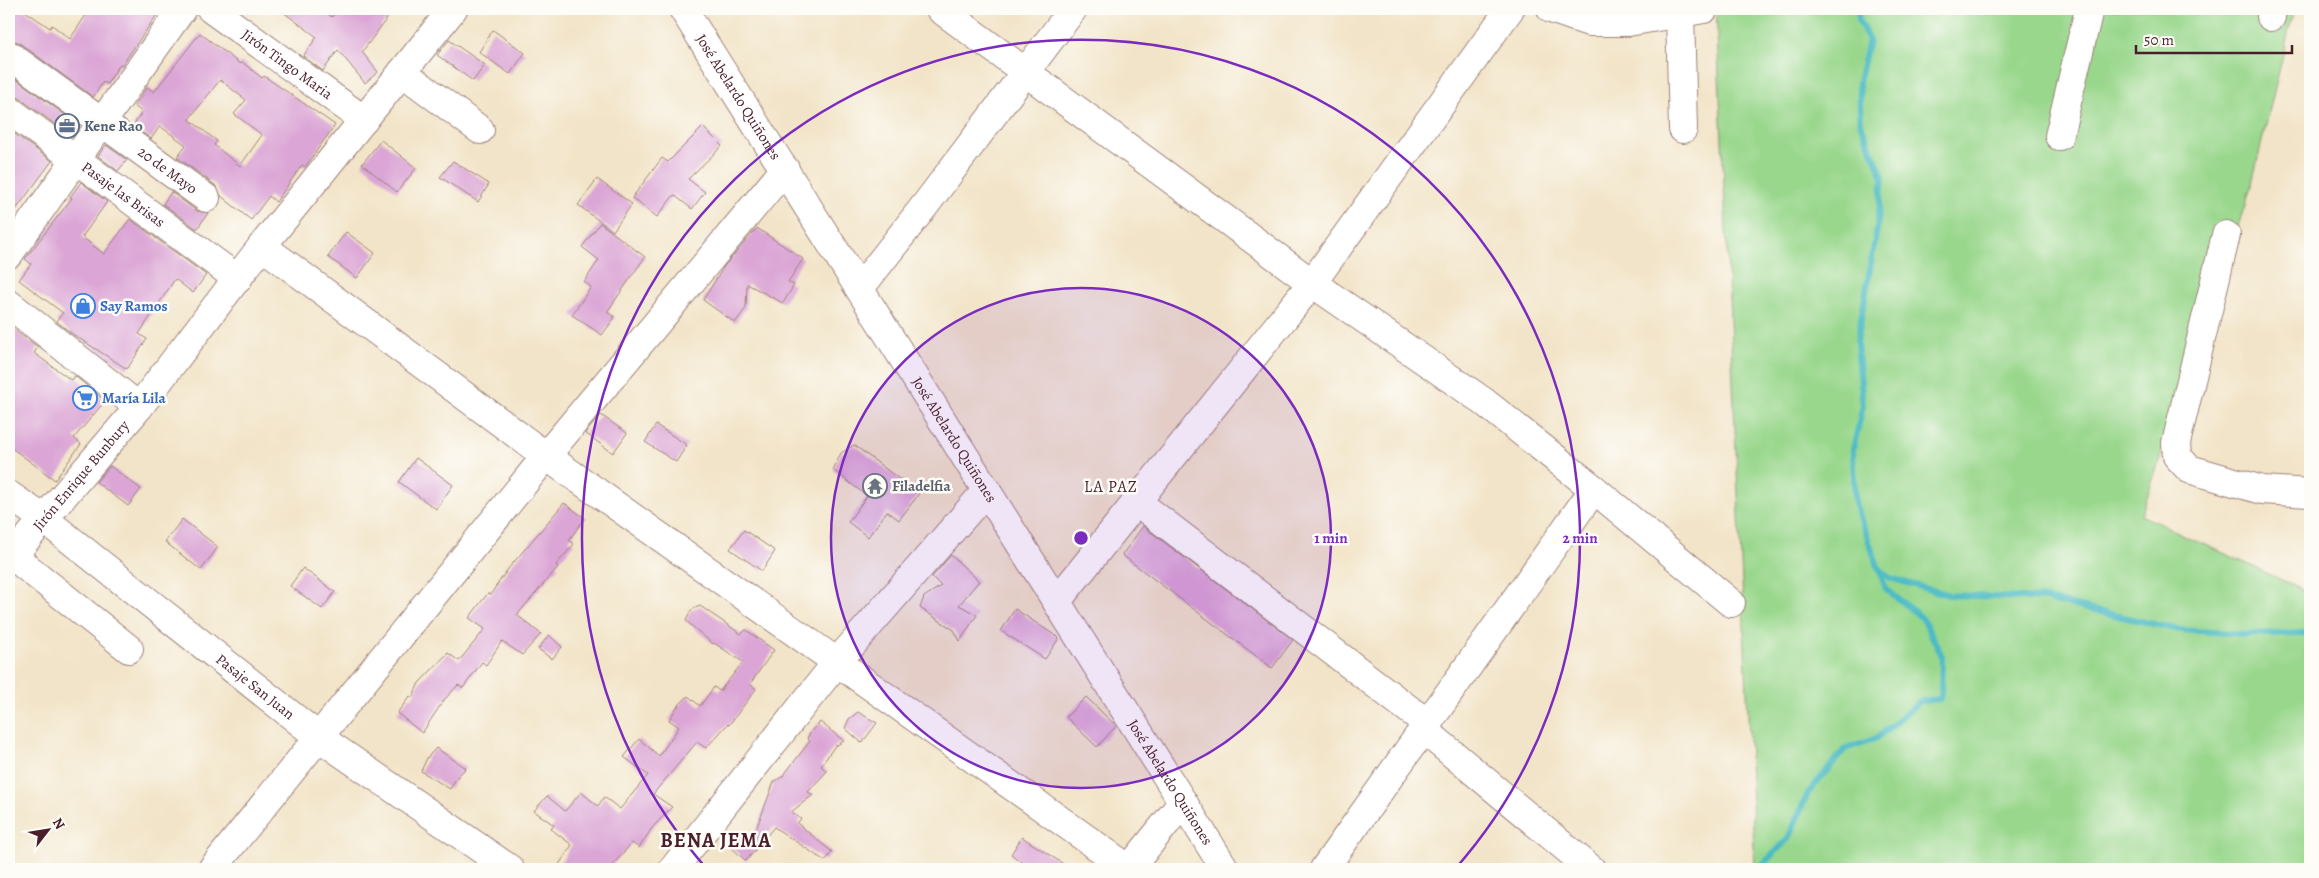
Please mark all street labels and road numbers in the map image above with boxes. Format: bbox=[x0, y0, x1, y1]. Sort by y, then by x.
street label: Jirón Tingo Maria bbox=[238, 24, 337, 104]
street label: José Abelardo Quiñones bbox=[691, 30, 786, 164]
street label: 20 de Mayo bbox=[134, 142, 201, 199]
street label: Pasaje las Brisas bbox=[77, 157, 169, 232]
street label: José Abelardo Quiñones bbox=[907, 373, 1001, 506]
street label: Jirón Enrique Bunbury bbox=[28, 416, 134, 535]
street label: Pasaje San Juan bbox=[212, 649, 299, 724]
street label: José Abelardo Quiñones bbox=[1123, 716, 1217, 849]

